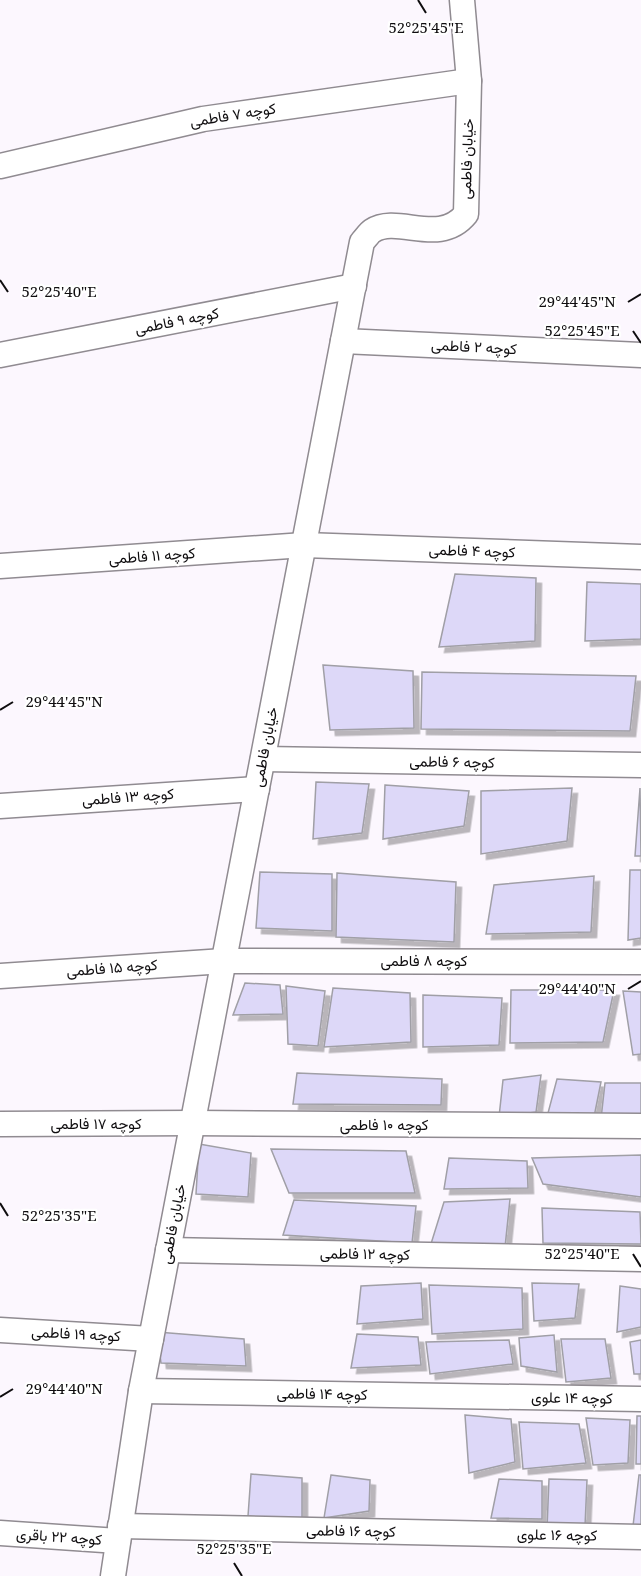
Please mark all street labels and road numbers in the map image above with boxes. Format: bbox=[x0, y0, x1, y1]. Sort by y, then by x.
street label: کوچه ۷ فاطمی bbox=[188, 97, 278, 132]
street label: خیابان فاطمی bbox=[455, 118, 478, 200]
street label: کوچه ۹ فاطمی bbox=[133, 302, 221, 339]
street label: کوچه ۲ فاطمی bbox=[431, 334, 518, 359]
street label: کوچه ۴ فاطمی bbox=[428, 538, 516, 563]
street label: کوچه ۱۱ فاطمی bbox=[108, 542, 196, 569]
street label: خیابان فاطمی bbox=[246, 705, 283, 789]
street label: کوچه ۶ فاطمی bbox=[409, 750, 495, 773]
street label: کوچه ۱۳ فاطمی bbox=[81, 783, 175, 810]
street label: کوچه ۸ فاطمی bbox=[381, 950, 468, 971]
street label: کوچه ۱۵ فاطمی bbox=[66, 954, 159, 981]
street label: کوچه ۱۷ فاطمی bbox=[50, 1113, 142, 1134]
street label: کوچه ۱۰ فاطمی bbox=[340, 1114, 429, 1135]
street label: خیابان فاطمی bbox=[154, 1182, 191, 1266]
street label: کوچه ۱۲ فاطمی bbox=[320, 1242, 411, 1265]
street label: کوچه ۱۹ فاطمی bbox=[31, 1321, 122, 1346]
street label: کوچه ۱۴ فاطمی bbox=[276, 1382, 368, 1405]
street label: کوچه ۱۴ علوی bbox=[531, 1386, 613, 1409]
street label: کوچه ۱۶ فاطمی bbox=[306, 1519, 396, 1542]
street label: کوچه ۲۲ باقری bbox=[15, 1523, 103, 1550]
street label: کوچه ۱۶ علوی bbox=[517, 1523, 598, 1546]

